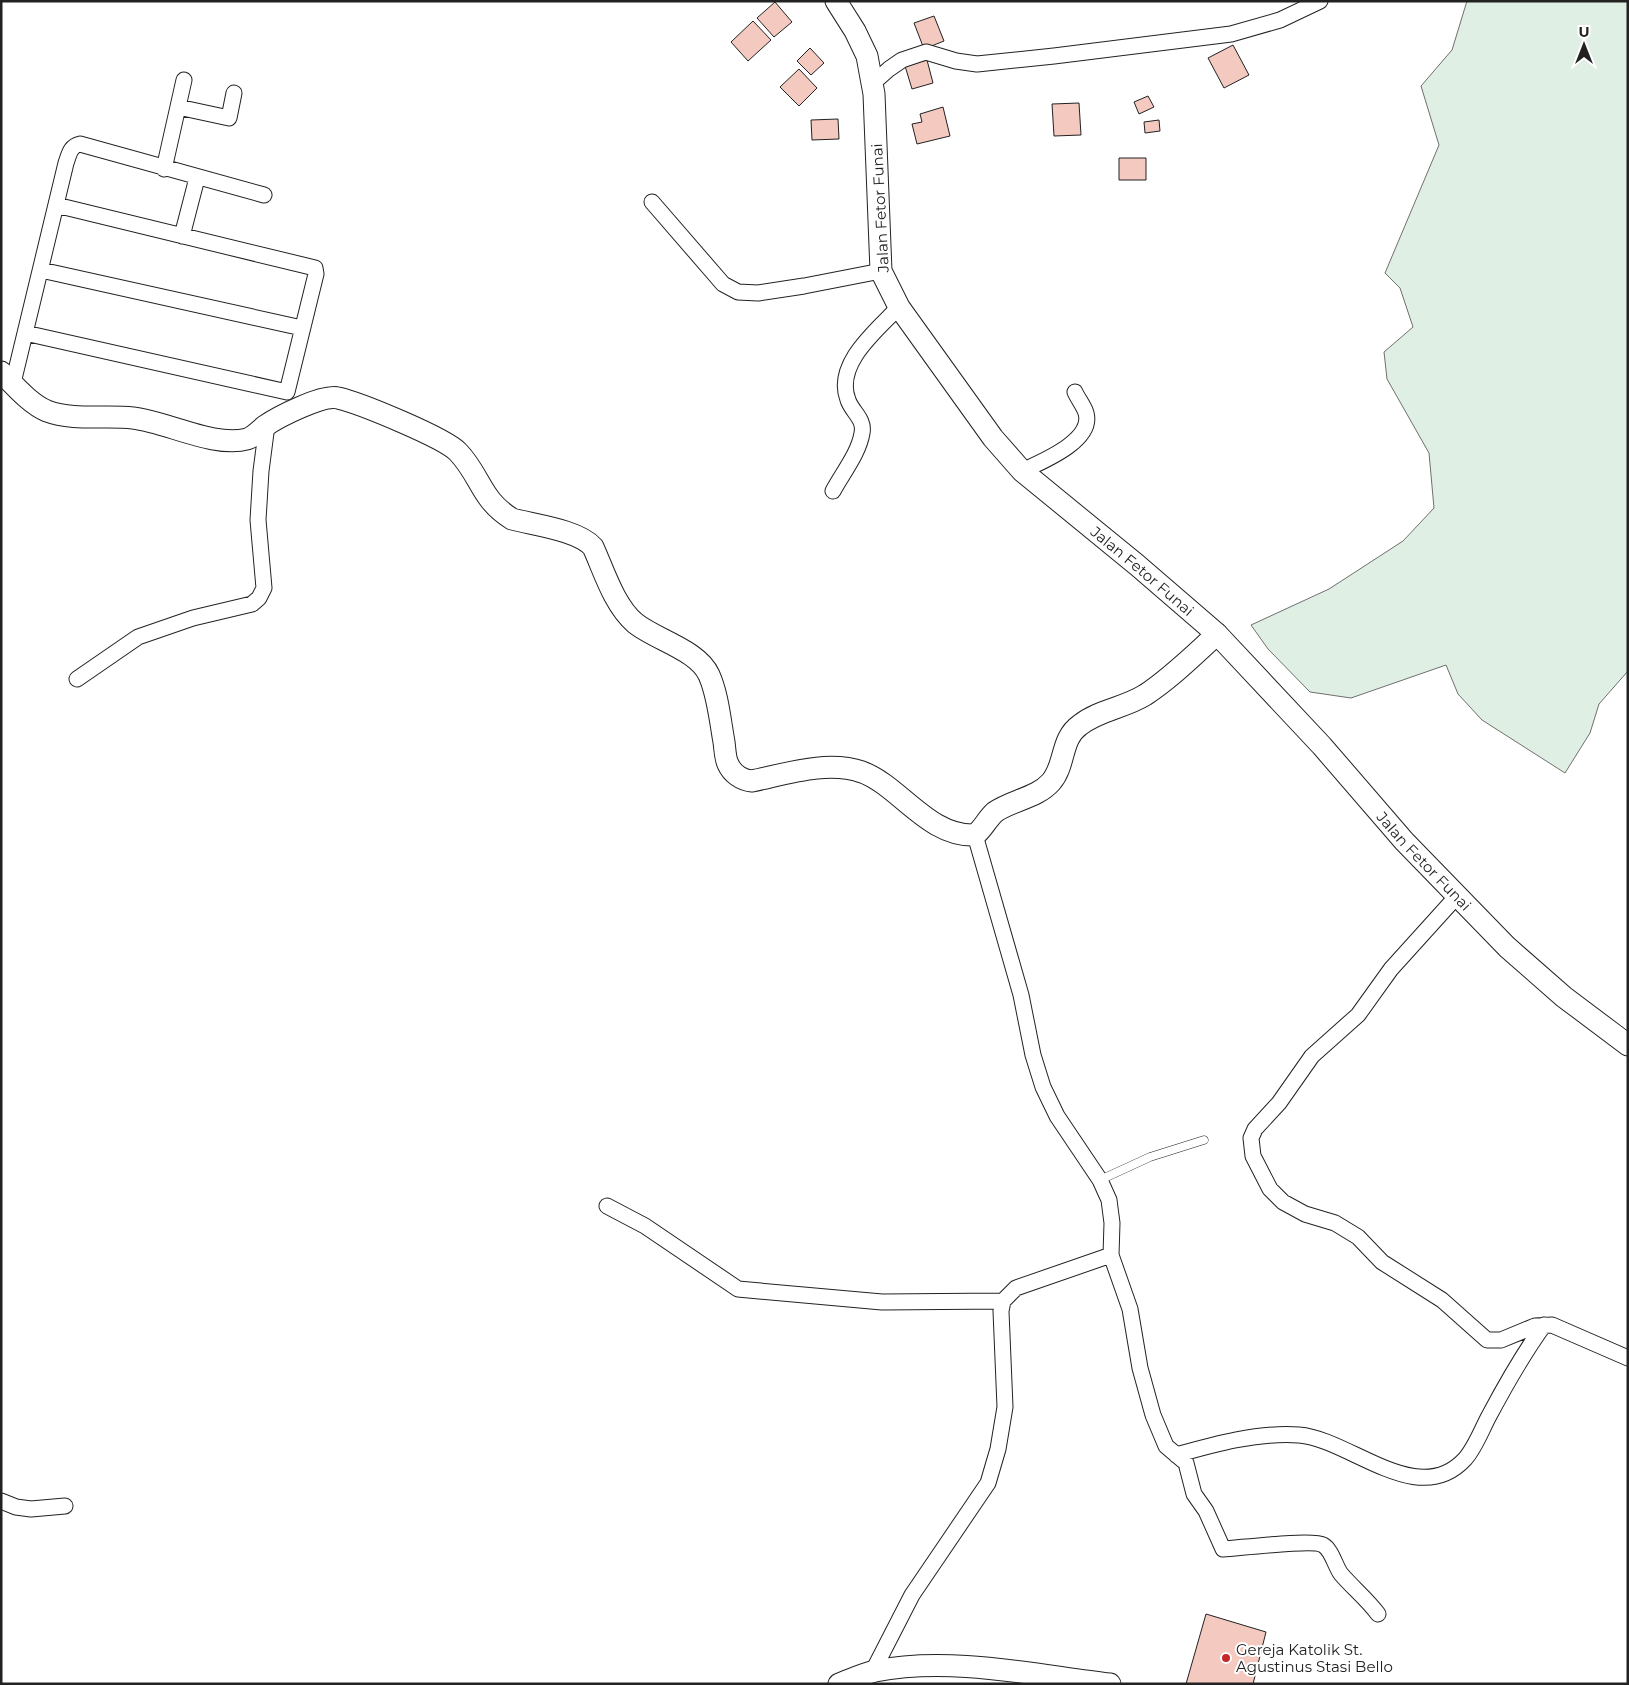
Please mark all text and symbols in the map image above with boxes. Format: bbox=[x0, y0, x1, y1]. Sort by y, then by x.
north arrow bbox=[1559, 20, 1609, 70]
text: U bbox=[1578, 23, 1590, 41]
street label: Jalan Fetor Funai bbox=[867, 143, 893, 274]
street label: Jalan Fetor Funai bbox=[1086, 521, 1198, 620]
street label: Jalan Fetor Funai bbox=[1372, 807, 1476, 914]
place label: Gereja Katolik St. Agustinus Stasi Bello bbox=[1236, 1640, 1393, 1676]
marker: Gereja Katolik St. Agustinus Stasi Bello bbox=[1220, 1652, 1232, 1664]

